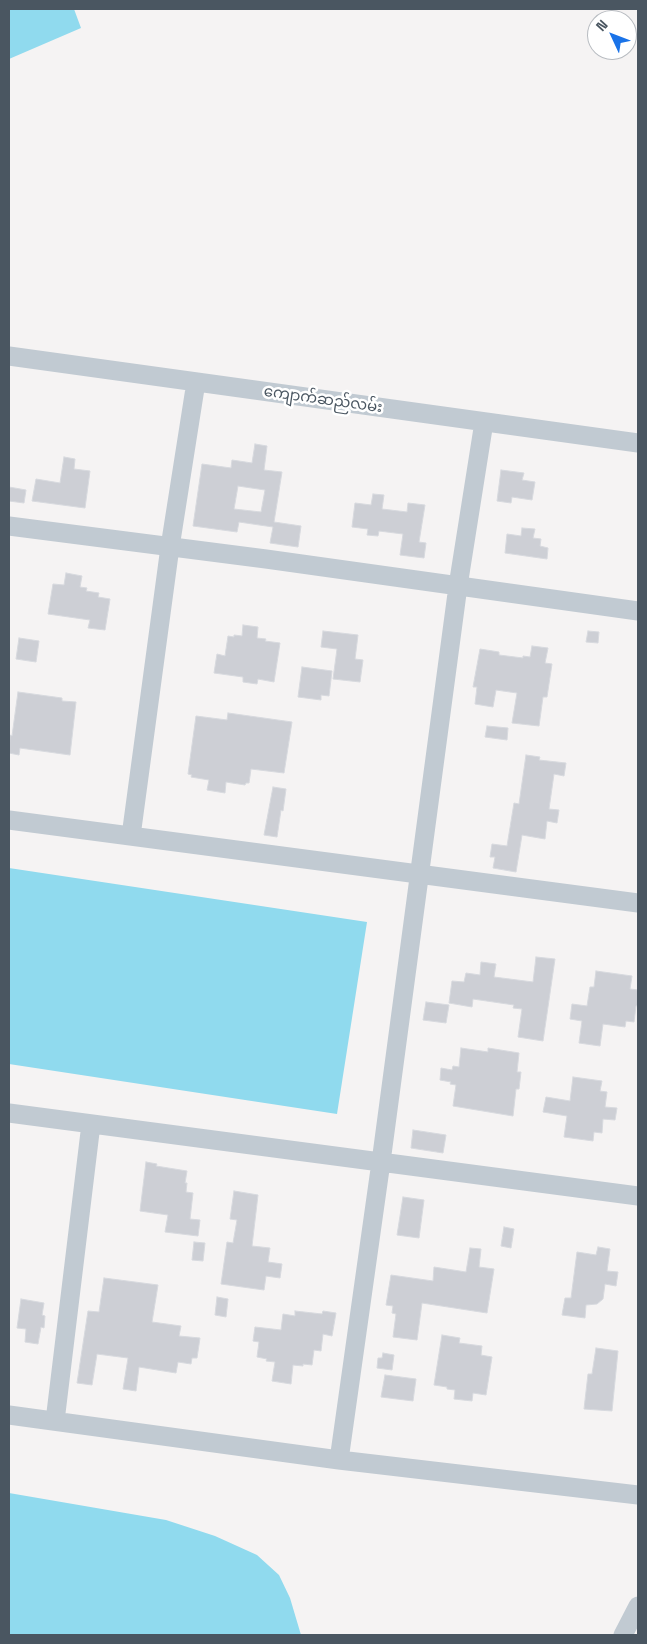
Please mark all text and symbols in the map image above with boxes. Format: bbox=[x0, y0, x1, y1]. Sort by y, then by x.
north arrow bbox=[587, 10, 637, 60]
text: N bbox=[592, 16, 612, 35]
street label: ကျောက်ဆည်လမ်း bbox=[263, 383, 383, 417]

